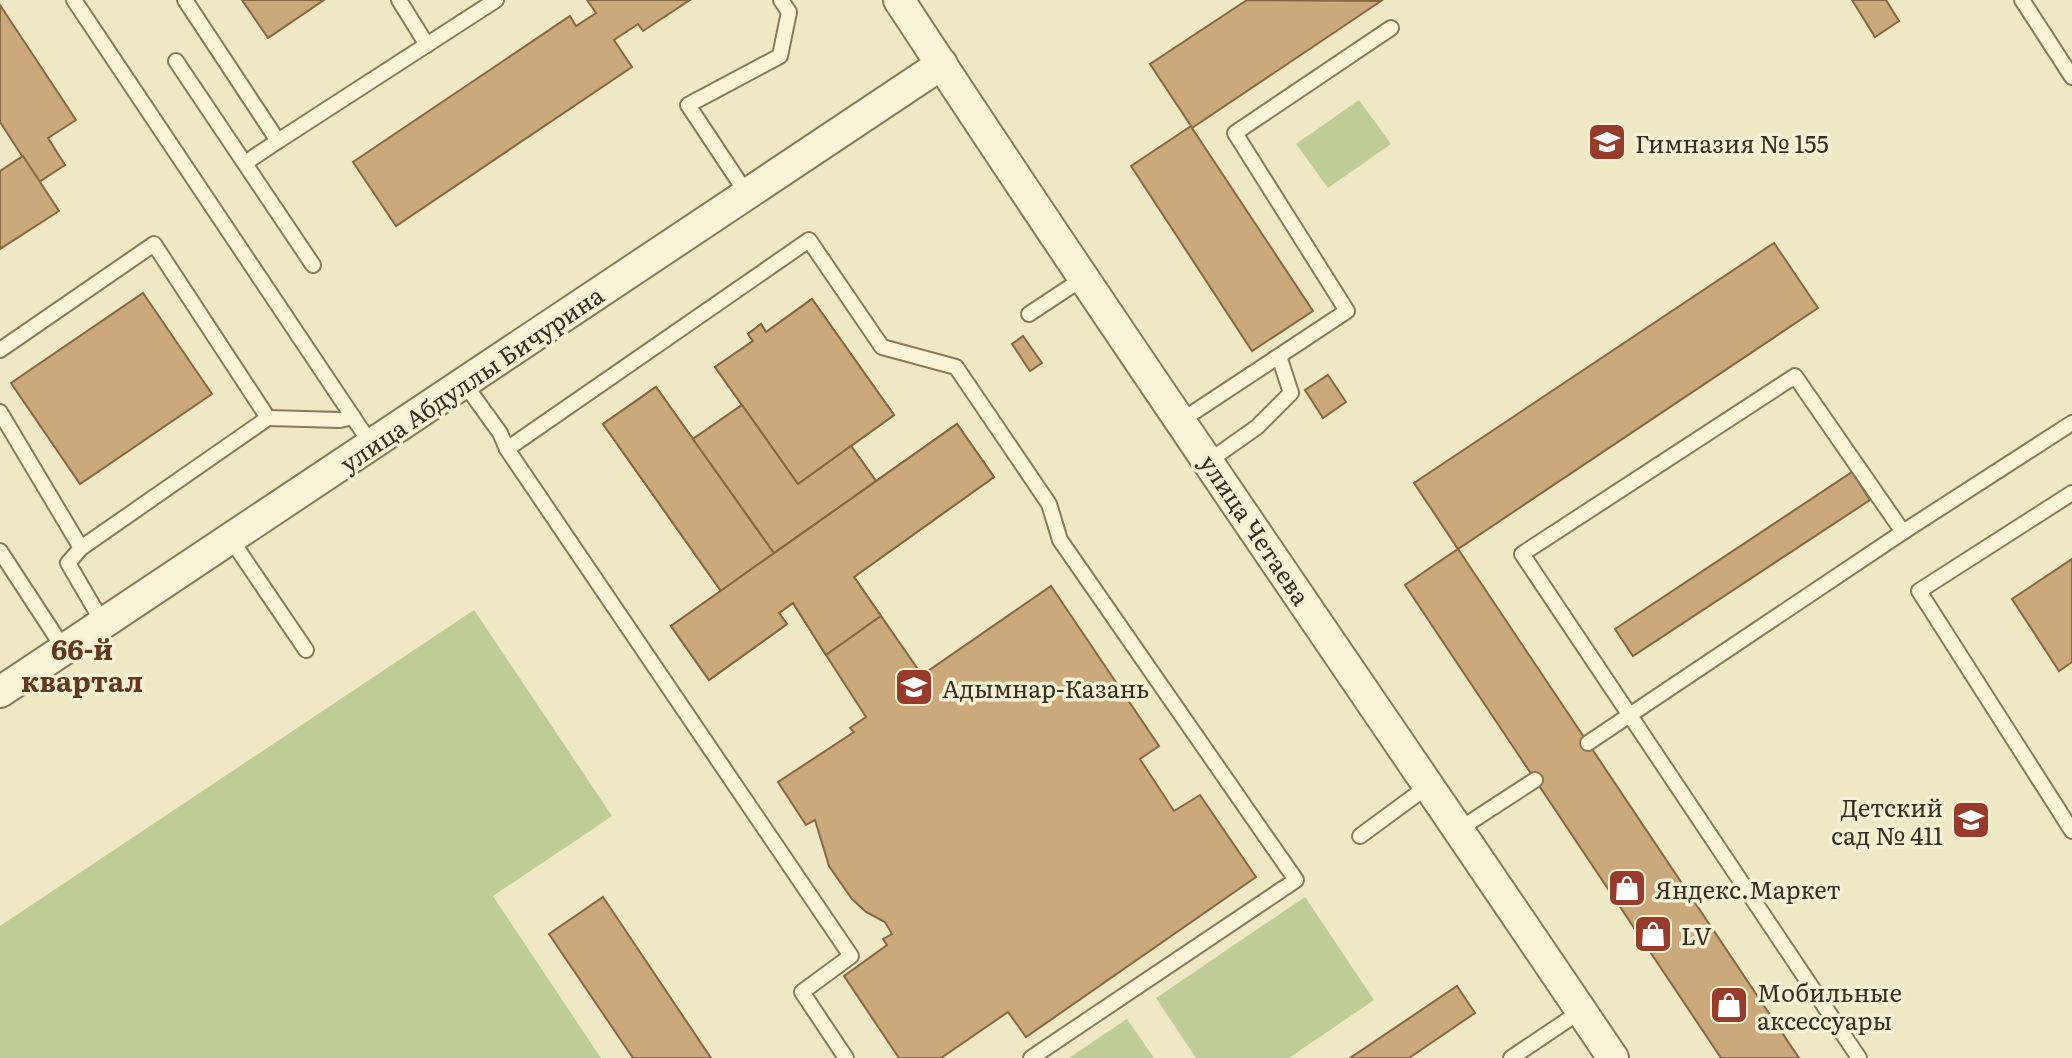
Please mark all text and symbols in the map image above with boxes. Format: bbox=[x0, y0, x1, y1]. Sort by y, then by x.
school or university icon: Гимназия № 155 bbox=[1586, 121, 1628, 163]
place label: Гимназия № 155 bbox=[1635, 125, 1829, 160]
street label: улица Абдуллы Бичурина bbox=[332, 276, 610, 480]
street label: улица Четаева bbox=[1193, 447, 1320, 611]
district label: 66-й квартал bbox=[21, 627, 143, 701]
school or university icon: Адымнар-Казань bbox=[893, 666, 935, 708]
place label: Адымнар-Казань bbox=[942, 670, 1149, 705]
place label: Детский сад № 411 bbox=[1831, 789, 1943, 852]
school or university icon: Детский сад № 411 bbox=[1950, 799, 1992, 841]
shop icon: Яндекс.Маркет bbox=[1606, 867, 1648, 909]
place label: Яндекс.Маркет bbox=[1655, 871, 1841, 906]
shop icon: LV bbox=[1632, 913, 1674, 955]
place label: LV bbox=[1681, 917, 1712, 952]
place label: Мобильные аксессуары bbox=[1757, 974, 1902, 1037]
shop icon: Мобильные аксессуары bbox=[1708, 984, 1750, 1026]

